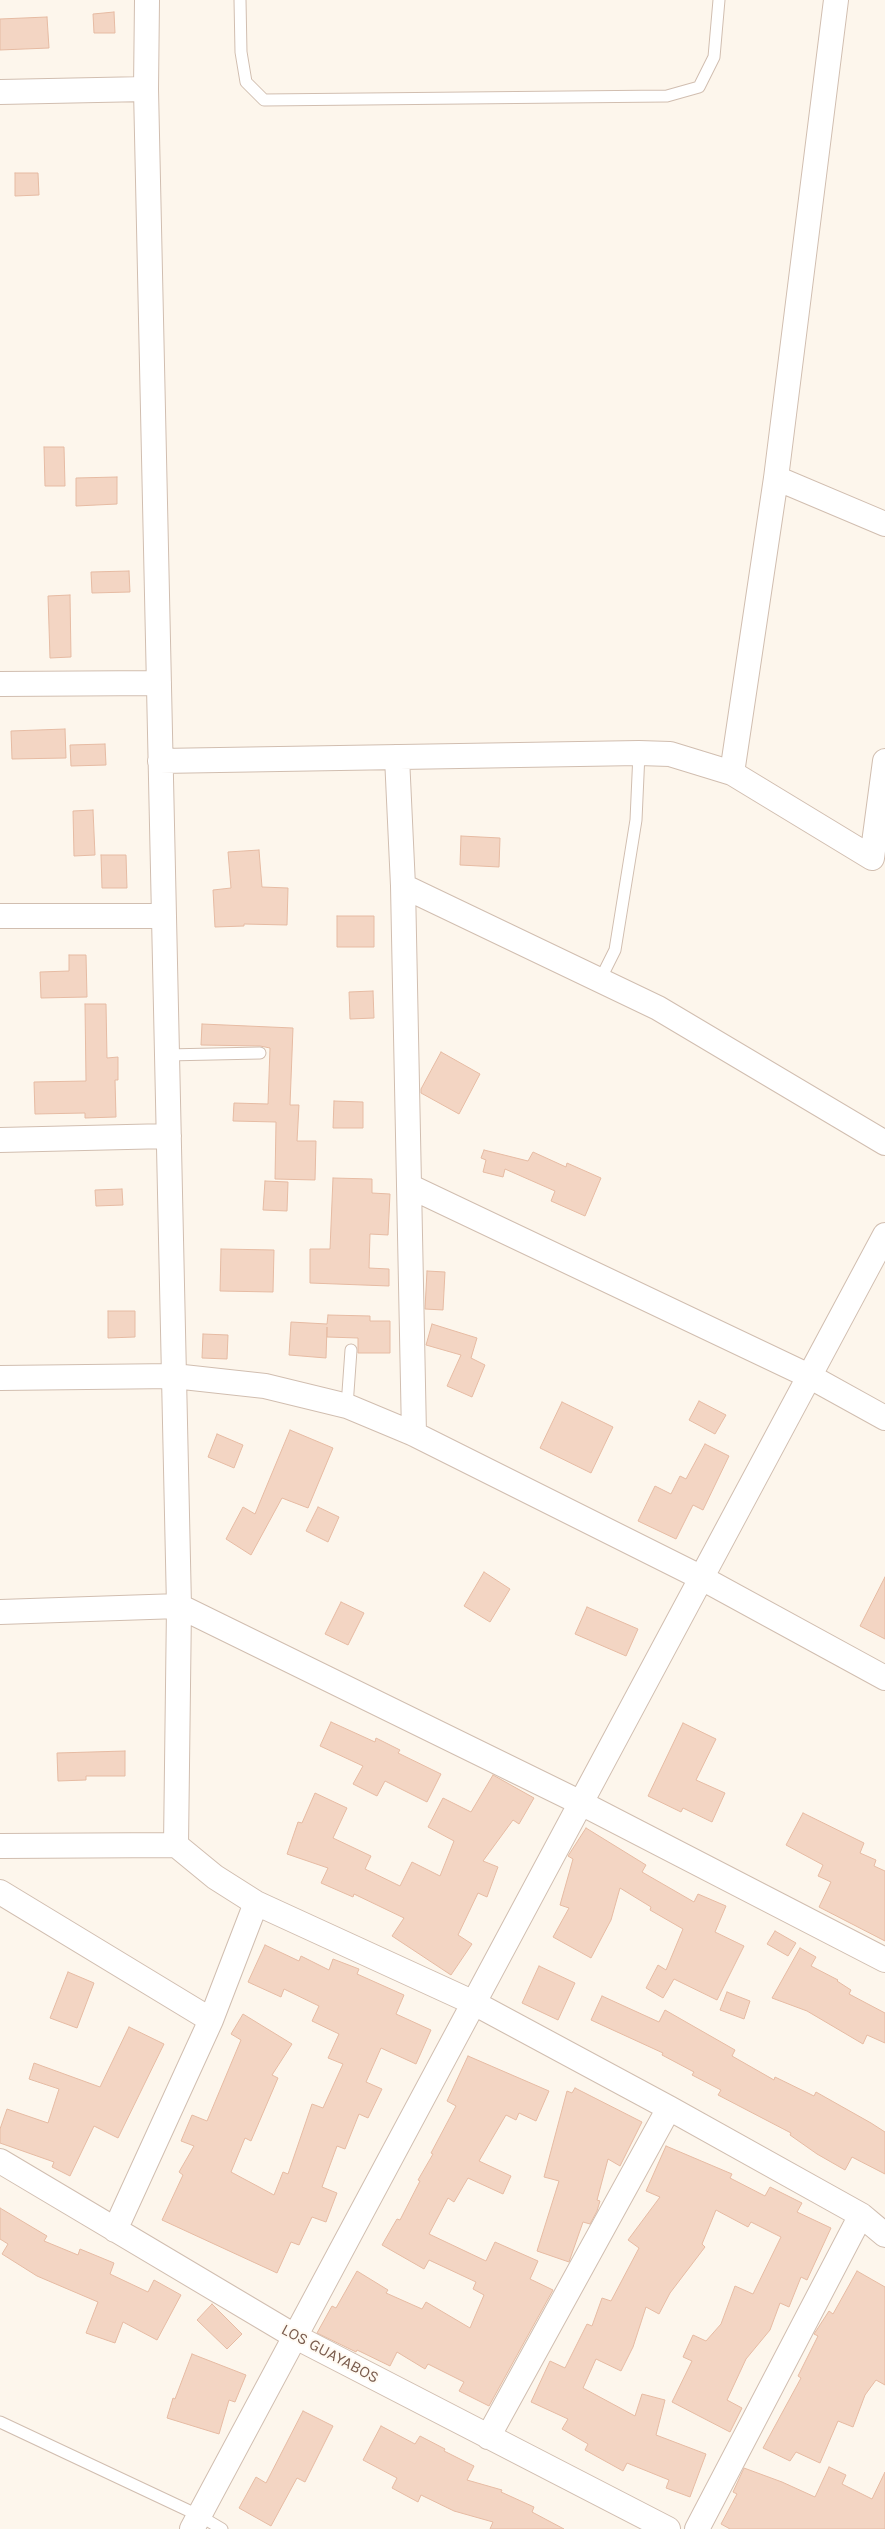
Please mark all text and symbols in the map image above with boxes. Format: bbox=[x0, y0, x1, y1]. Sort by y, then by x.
street label: LOS GUAYABOS bbox=[278, 2320, 382, 2388]

